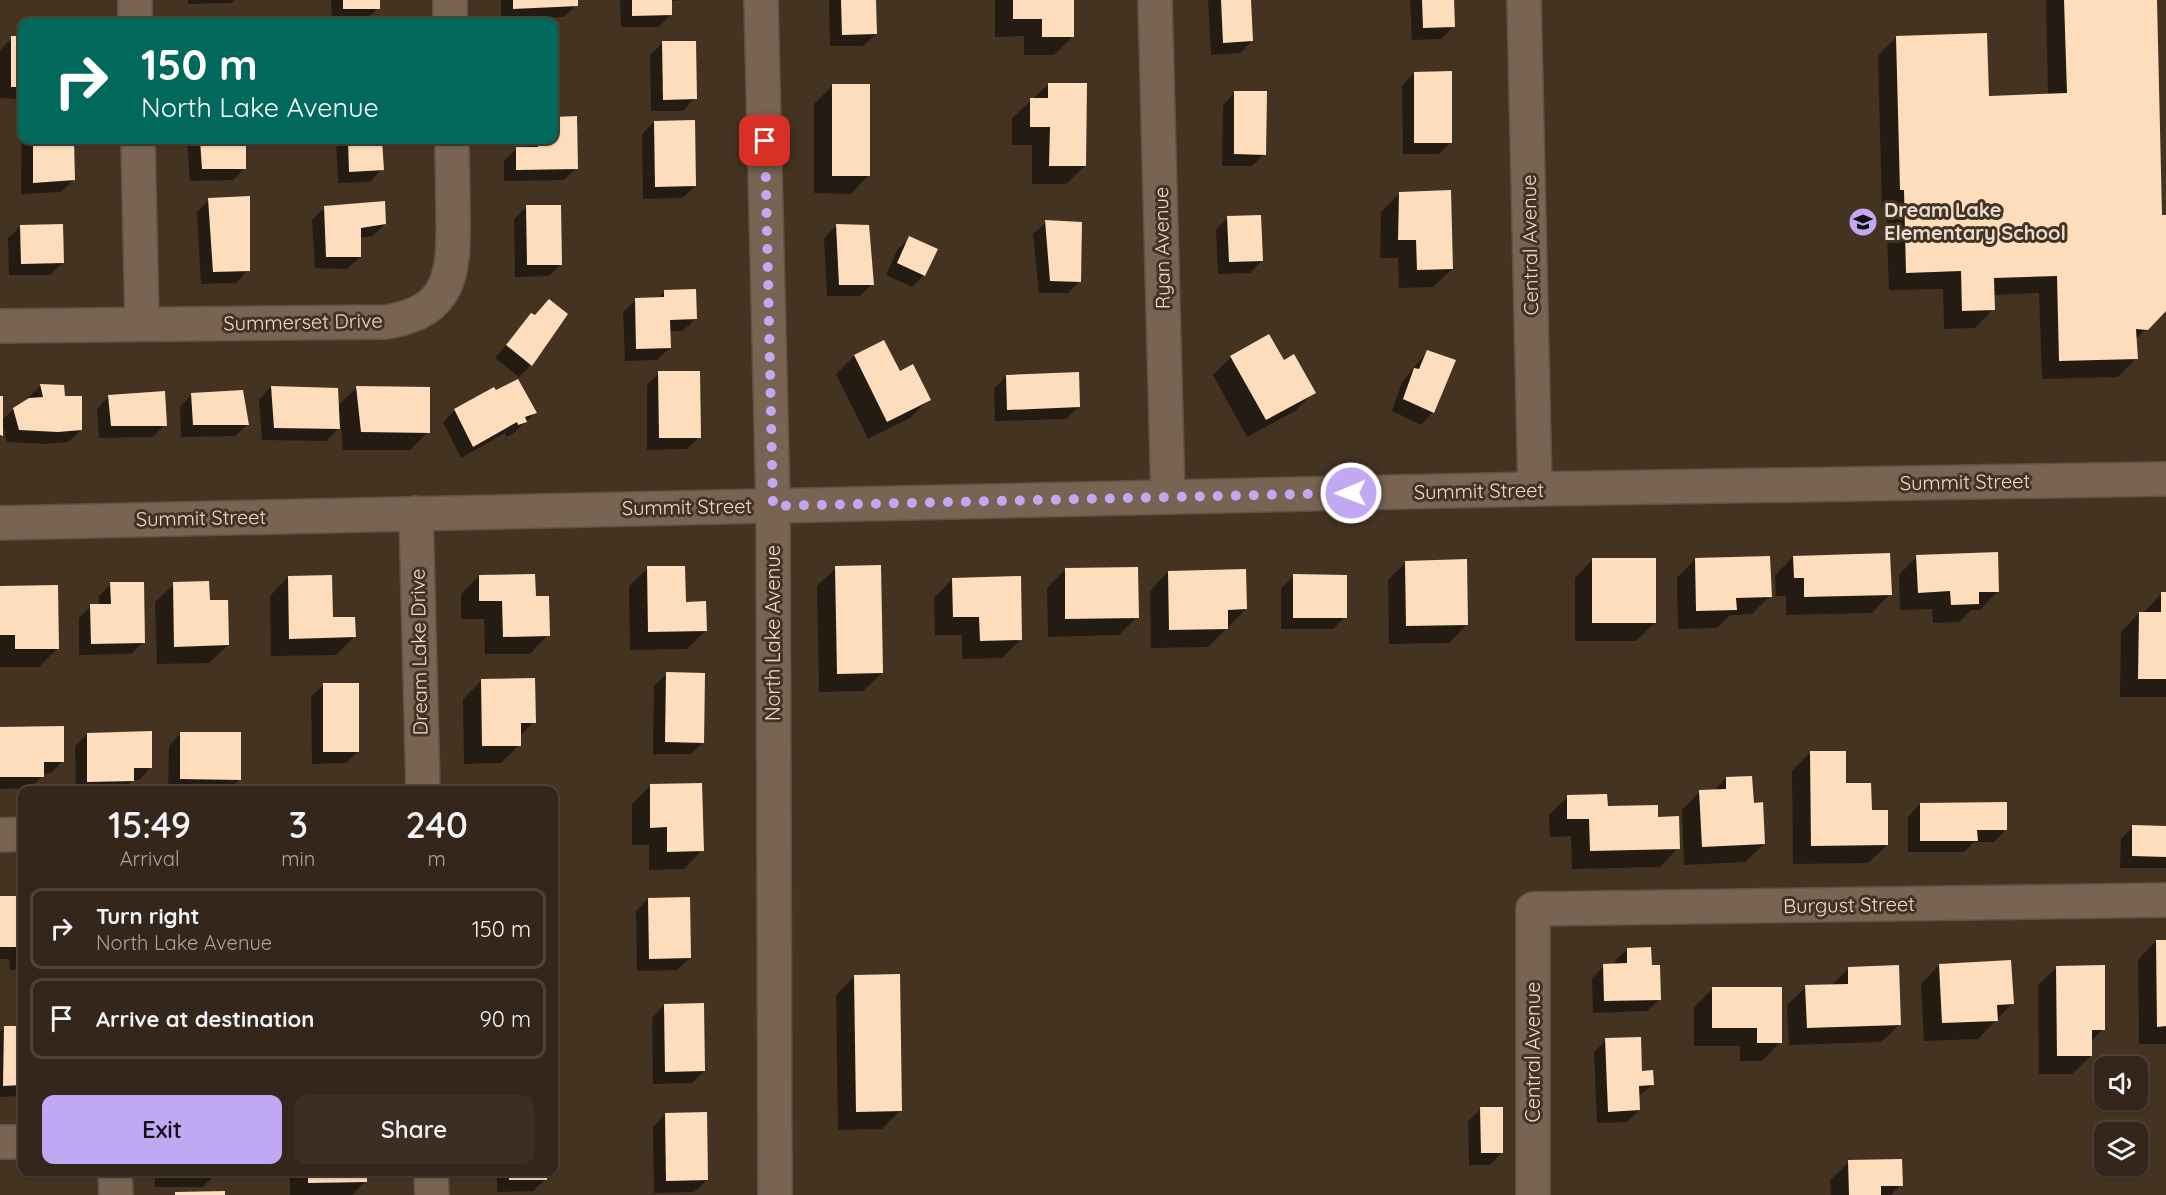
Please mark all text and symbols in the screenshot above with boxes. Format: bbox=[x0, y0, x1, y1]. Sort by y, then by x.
text: 150 m bbox=[141, 38, 258, 91]
icon: right bbox=[42, 42, 120, 120]
text: North Lake Avenue bbox=[141, 90, 379, 124]
pin bbox=[739, 115, 790, 166]
icon: arrive bbox=[748, 124, 781, 157]
street label: Central Avenue bbox=[1516, 174, 1543, 316]
street label: Ryan Avenue bbox=[1148, 187, 1175, 309]
place label: Dream Lake Elementary School bbox=[1884, 197, 2066, 245]
school or university icon: Dream Lake Elementary School bbox=[1847, 206, 1879, 238]
street label: Summerset Drive bbox=[223, 308, 383, 335]
position arrow bbox=[1319, 461, 1383, 525]
street label: Summit Street bbox=[1900, 468, 2031, 495]
street label: Summit Street bbox=[1414, 477, 1545, 504]
street label: Summit Street bbox=[622, 493, 753, 520]
street label: Summit Street bbox=[136, 504, 267, 531]
street label: North Lake Avenue bbox=[760, 545, 785, 721]
street label: Dream Lake Drive bbox=[405, 568, 432, 736]
text: 15:49 bbox=[108, 802, 191, 847]
text: 3 bbox=[289, 802, 308, 847]
text: 240 bbox=[405, 802, 468, 847]
text: Arrival bbox=[120, 846, 180, 871]
text: min bbox=[281, 846, 315, 871]
text: m bbox=[428, 846, 446, 871]
street label: Burgust Street bbox=[1783, 891, 1915, 918]
text: Turn right bbox=[96, 902, 200, 930]
icon: right bbox=[45, 912, 78, 945]
text: 150 m bbox=[472, 915, 531, 943]
text: North Lake Avenue bbox=[96, 930, 272, 955]
street label: Central Avenue bbox=[1520, 982, 1545, 1122]
icon: arrive bbox=[45, 1002, 78, 1035]
text: Arrive at destination bbox=[96, 1005, 314, 1033]
text: 90 m bbox=[480, 1005, 531, 1033]
map controls bbox=[2094, 1056, 2148, 1176]
button: sound bbox=[2094, 1056, 2148, 1110]
button: Exit bbox=[42, 1095, 282, 1164]
button: Share bbox=[294, 1095, 534, 1164]
button: layers bbox=[2094, 1122, 2148, 1176]

